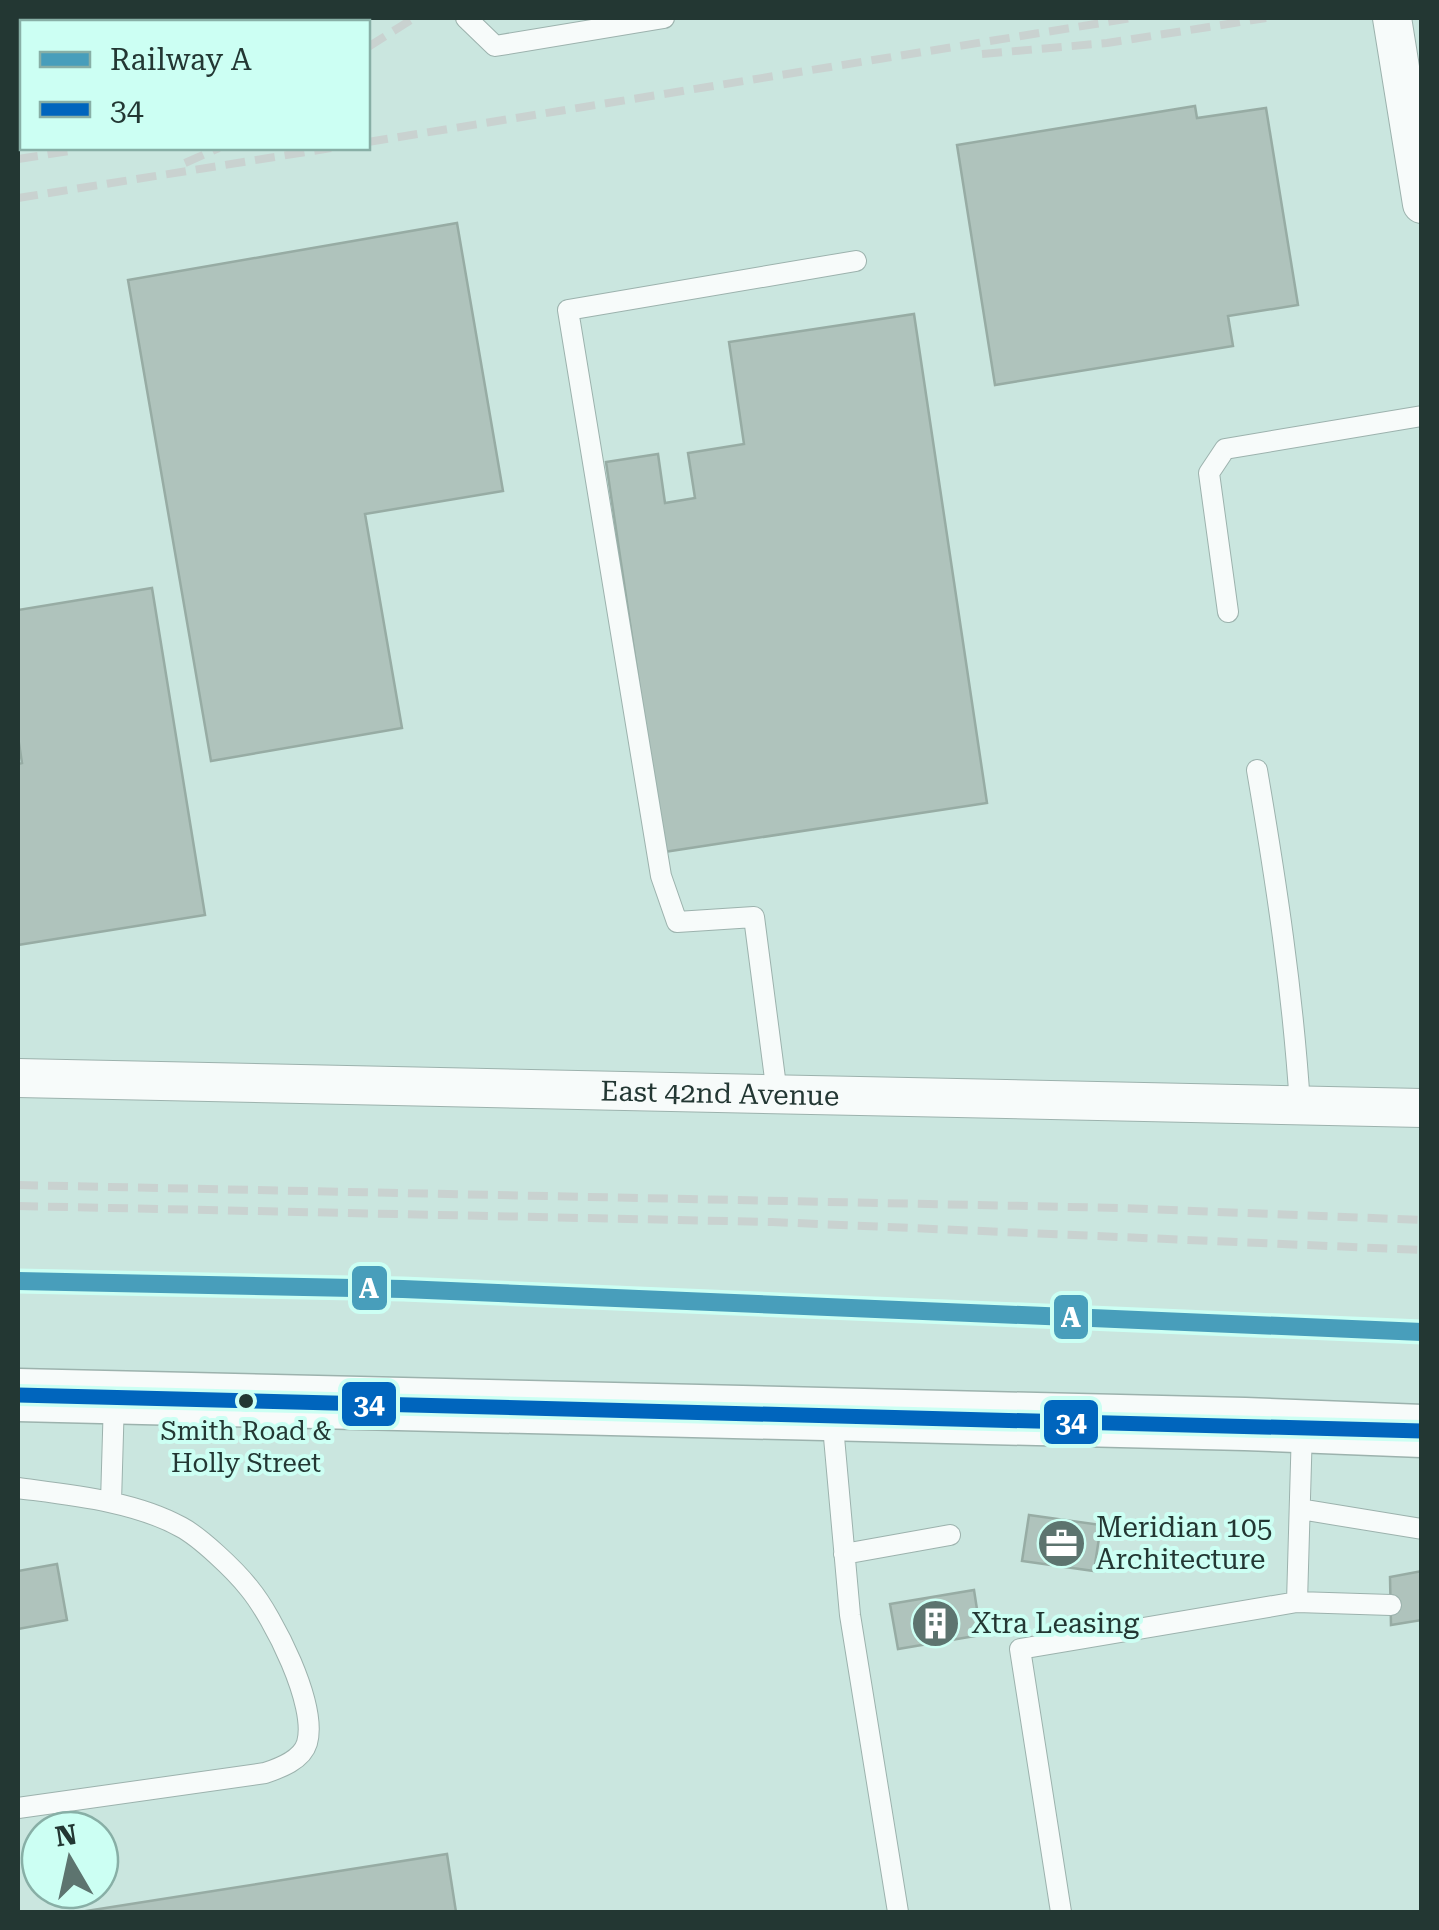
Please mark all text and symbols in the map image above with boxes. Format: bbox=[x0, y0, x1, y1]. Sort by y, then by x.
legend bbox=[20, 20, 370, 150]
text: Railway A bbox=[110, 42, 252, 77]
text: 34 bbox=[110, 92, 144, 127]
street label: East 42nd Avenue bbox=[600, 1074, 840, 1112]
line badge: A bbox=[350, 1264, 389, 1312]
text: A bbox=[359, 1272, 379, 1305]
line badge: A bbox=[1052, 1293, 1090, 1341]
text: A bbox=[1061, 1301, 1081, 1334]
line badge: 34 bbox=[340, 1380, 398, 1428]
text: 34 bbox=[353, 1388, 385, 1421]
marker: Smith Road & Holly Street bbox=[236, 1391, 256, 1411]
line badge: 34 bbox=[1042, 1398, 1100, 1446]
text: 34 bbox=[1055, 1406, 1087, 1439]
place label: Smith Road & Holly Street bbox=[160, 1416, 332, 1478]
place label: Meridian 105 Architecture bbox=[1096, 1511, 1272, 1576]
office icon: Meridian 105 Architecture bbox=[1035, 1517, 1087, 1569]
building icon: Xtra Leasing bbox=[910, 1597, 962, 1649]
place label: Xtra Leasing bbox=[971, 1607, 1139, 1640]
north arrow bbox=[20, 1810, 120, 1910]
text: N bbox=[53, 1818, 79, 1854]

